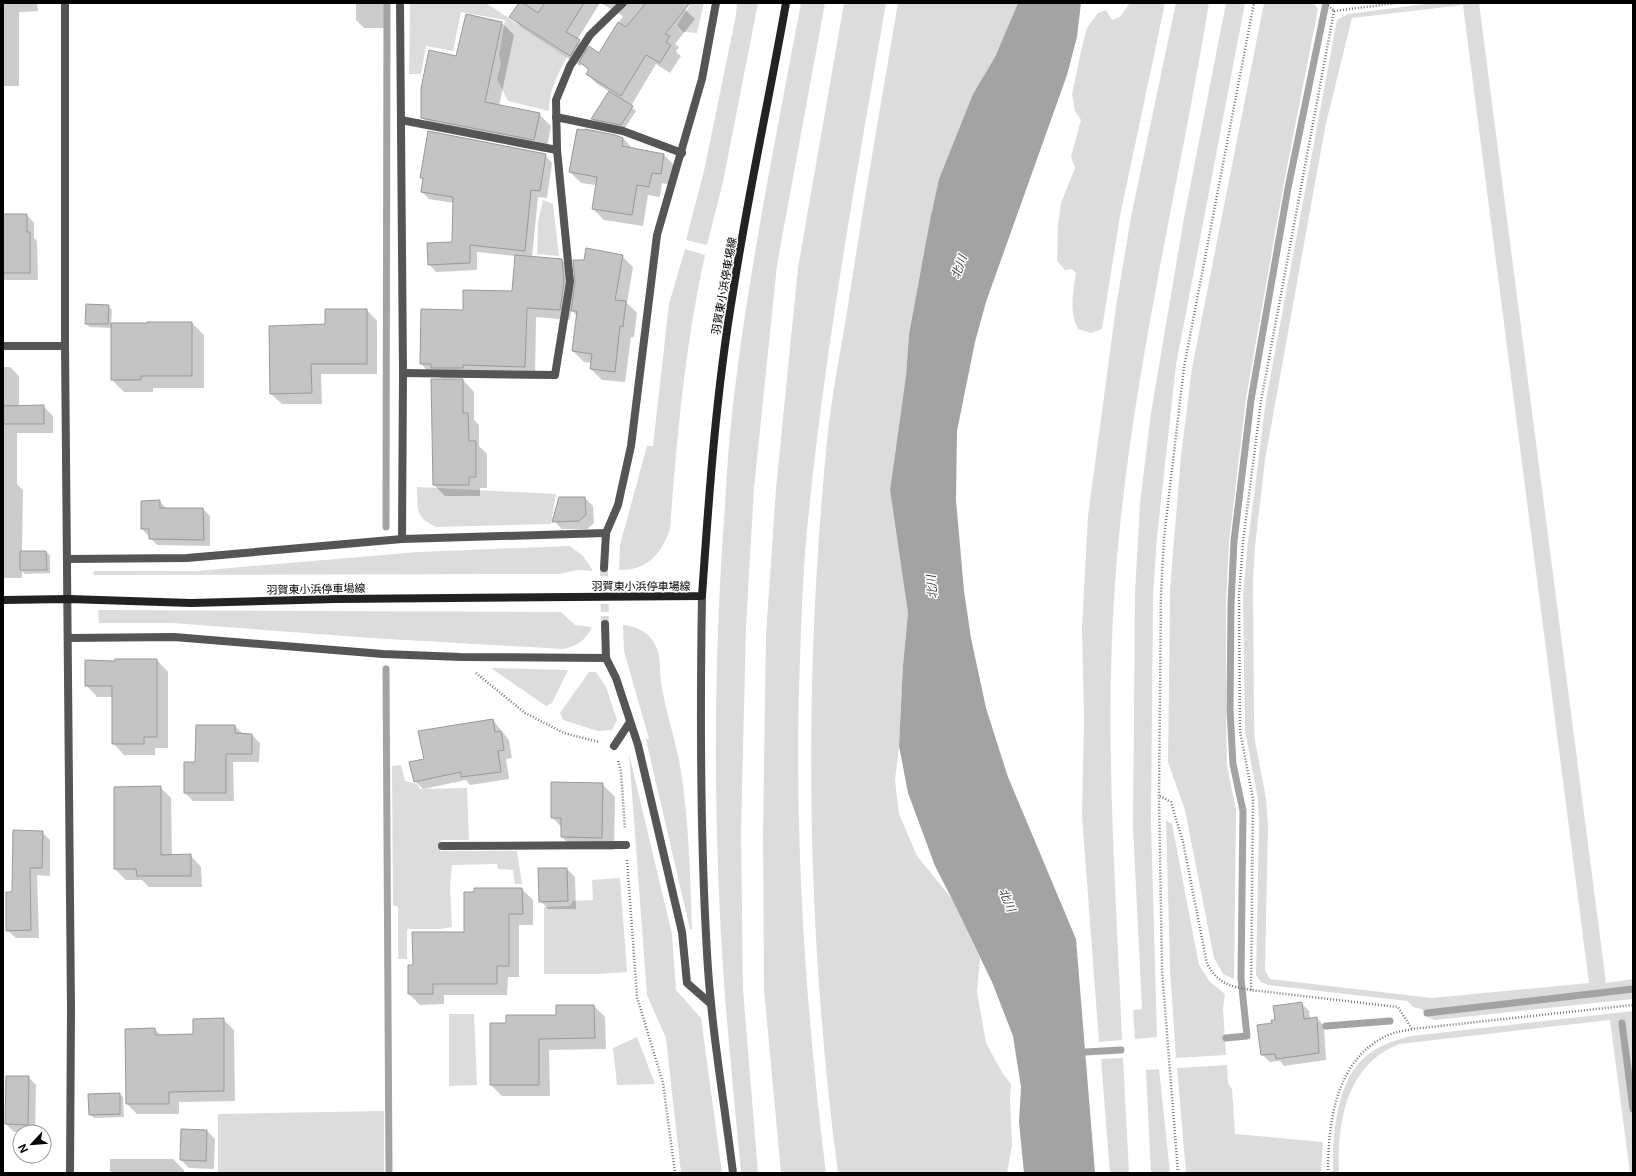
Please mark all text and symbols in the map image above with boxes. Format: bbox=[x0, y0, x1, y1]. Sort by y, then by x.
street label: 羽賀東小浜停車場線 bbox=[709, 236, 739, 336]
water label: 北川 bbox=[947, 251, 970, 281]
water label: 北川 bbox=[923, 572, 940, 600]
street label: 羽賀東小浜停車場線 bbox=[592, 579, 691, 593]
street label: 羽賀東小浜停車場線 bbox=[266, 581, 366, 597]
water label: 北川 bbox=[996, 886, 1020, 916]
north arrow bbox=[12, 1124, 52, 1164]
text: N bbox=[15, 1142, 31, 1155]

